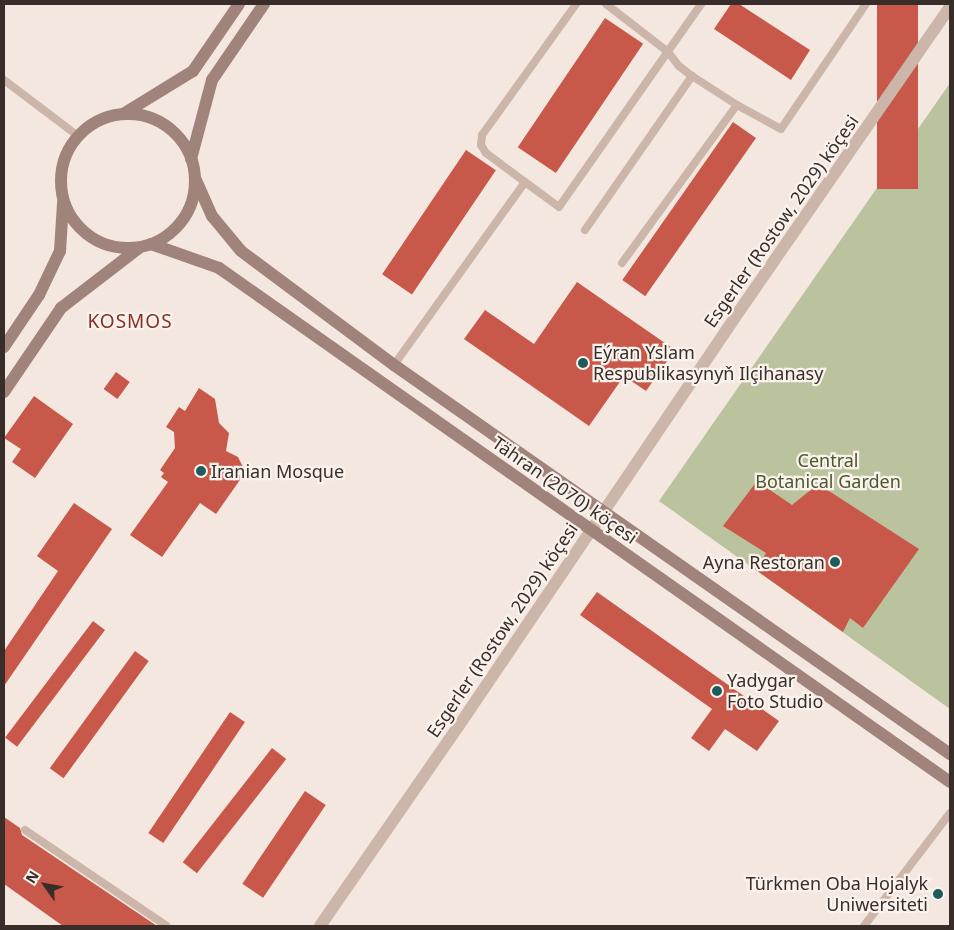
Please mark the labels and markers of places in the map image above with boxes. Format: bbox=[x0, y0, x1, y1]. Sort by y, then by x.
place label: Eýran Yslam Respublikasynyň Ilçihanasy bbox=[593, 342, 823, 384]
marker: Eýran Yslam Respublikasynyň Ilçihanasy bbox=[577, 357, 589, 369]
place label: Iranian Mosque bbox=[211, 460, 344, 482]
marker: Iranian Mosque bbox=[195, 465, 207, 477]
place label: Ayna Restoran bbox=[703, 551, 825, 573]
marker: Ayna Restoran bbox=[829, 556, 841, 568]
place label: Yadygar Foto Studio bbox=[727, 670, 823, 712]
marker: Yadygar Foto Studio bbox=[711, 685, 723, 697]
place label: Türkmen Oba Hojalyk Uniwersiteti bbox=[746, 873, 928, 916]
marker: Türkmen Oba Hojalyk Uniwersiteti bbox=[932, 888, 944, 900]

